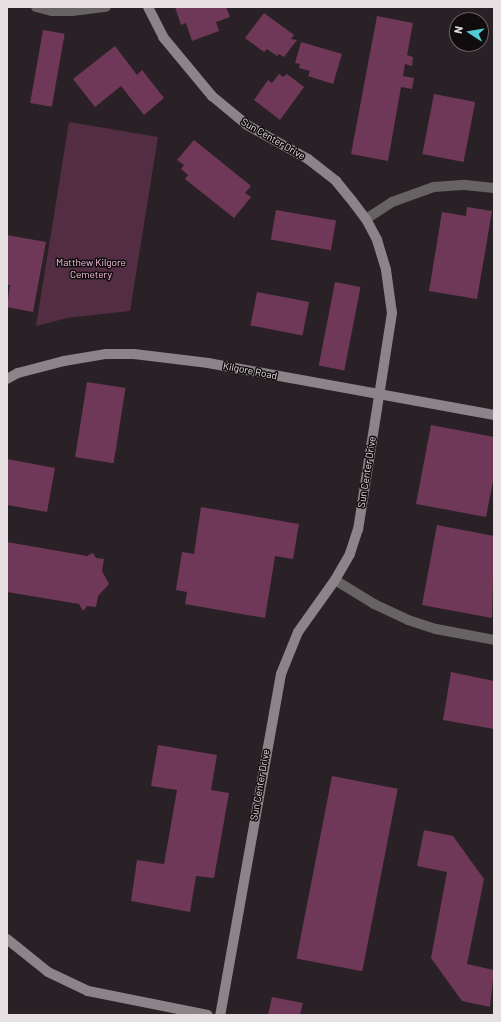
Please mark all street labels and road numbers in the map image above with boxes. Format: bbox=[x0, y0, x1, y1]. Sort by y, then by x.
street label: Sun Center Drive bbox=[239, 116, 307, 162]
street label: Kilgore Road bbox=[222, 360, 278, 382]
street label: Sun Center Drive bbox=[355, 435, 379, 509]
street label: Sun Center Drive bbox=[248, 748, 272, 822]

